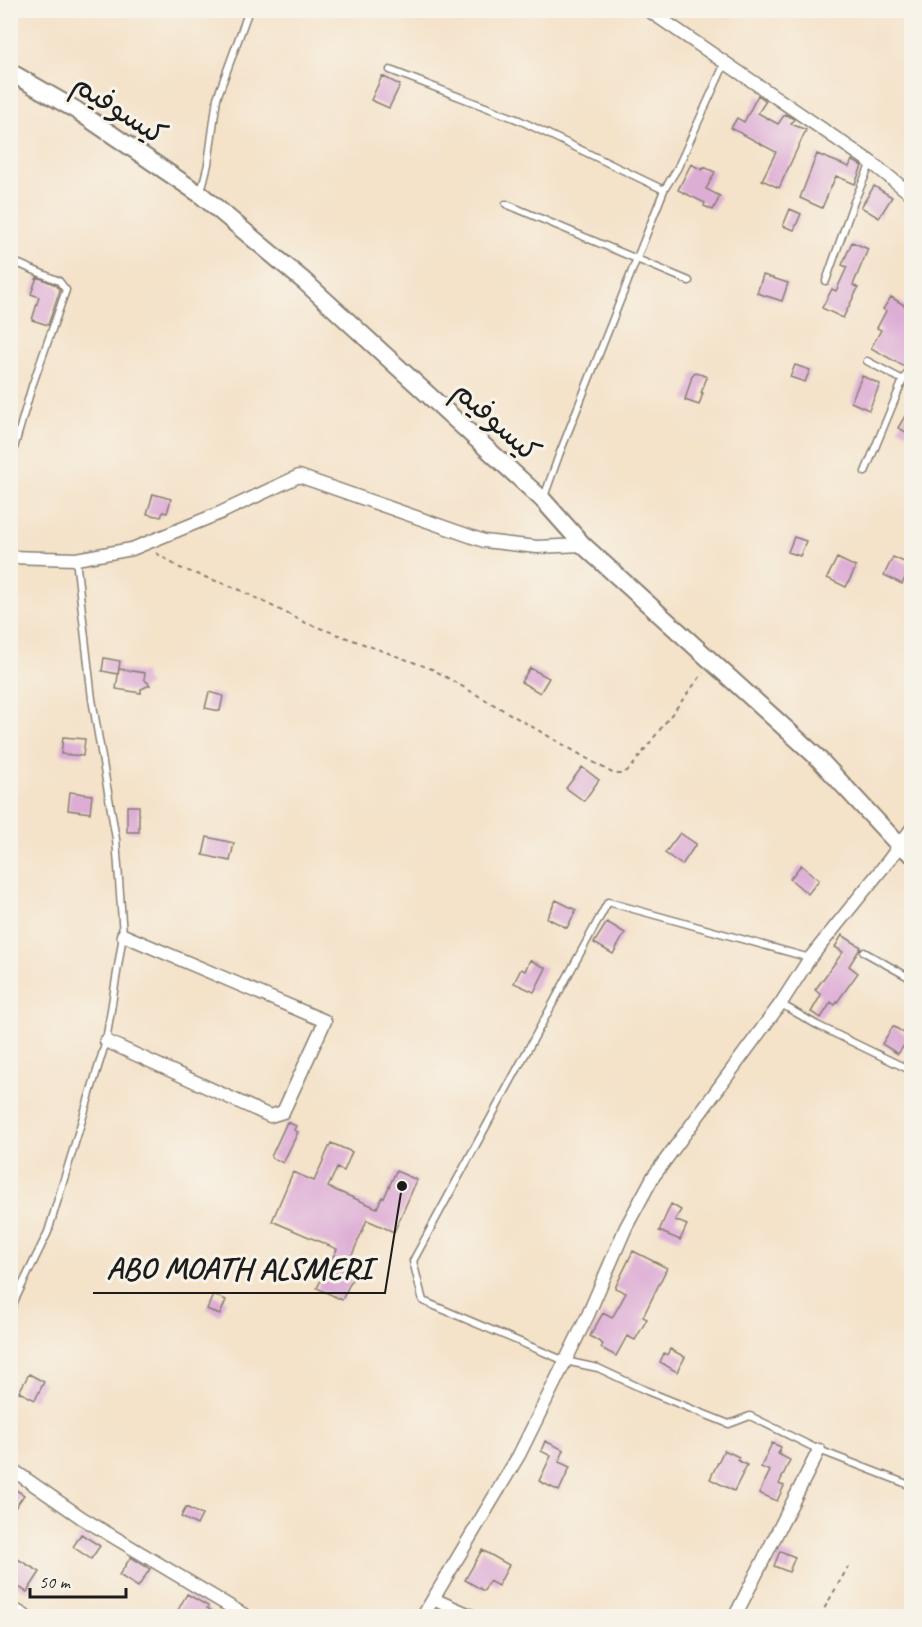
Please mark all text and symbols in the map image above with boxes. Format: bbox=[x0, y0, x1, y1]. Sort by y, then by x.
street label: كيسوفيم bbox=[64, 65, 174, 156]
street label: كيسوفيم bbox=[443, 372, 549, 472]
callout: ABO MOATH ALSMERI bbox=[93, 1243, 385, 1293]
text: ABO MOATH ALSMERI bbox=[106, 1248, 379, 1289]
scale bar bbox=[30, 1561, 126, 1599]
text: 50 m bbox=[39, 1571, 72, 1593]

